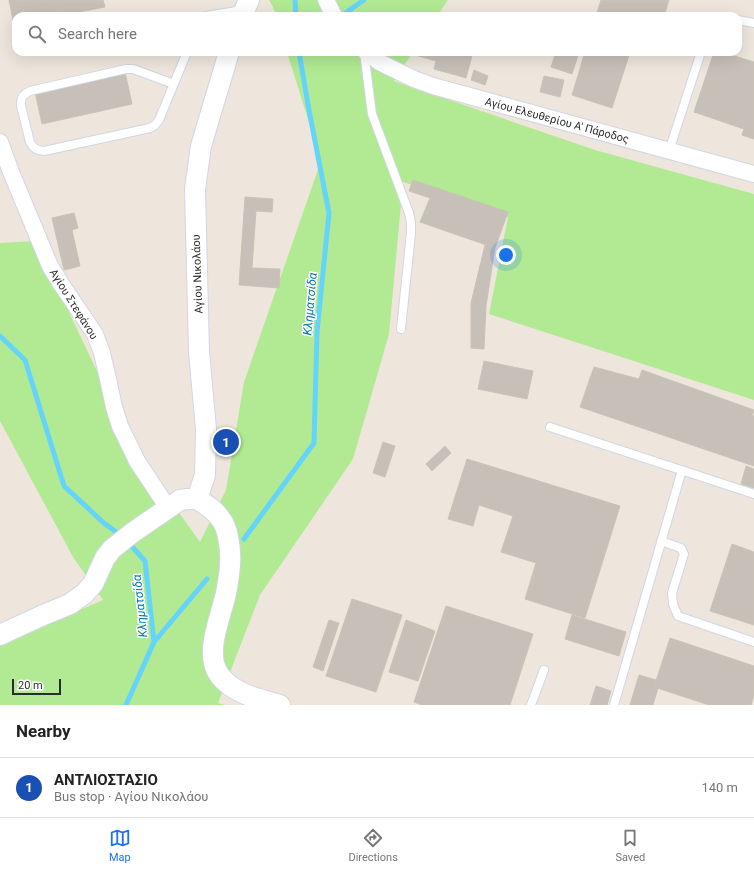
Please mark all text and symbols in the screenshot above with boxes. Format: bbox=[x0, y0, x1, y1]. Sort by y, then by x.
search box bbox=[12, 12, 742, 56]
icon: search bbox=[26, 23, 48, 45]
text: Search here bbox=[58, 25, 137, 43]
street label: Αγίου Ελευθερίου Α' Πάροδος bbox=[483, 95, 630, 146]
street label: Αγίου Νικολάου bbox=[190, 234, 205, 314]
your location bbox=[496, 245, 516, 265]
street label: Αγίου Στεφάνου bbox=[47, 267, 100, 342]
water label: Κληματσίδα bbox=[300, 272, 320, 336]
pin: 1 bbox=[213, 427, 239, 457]
water label: Κληματσίδα bbox=[130, 574, 150, 638]
scale bar bbox=[12, 677, 61, 696]
text: 20 m bbox=[18, 679, 43, 692]
text: Nearby bbox=[16, 721, 71, 741]
text: ΑΝΤΛΙΟΣΤΑΣΙΟ bbox=[54, 771, 158, 789]
text: 1 bbox=[25, 780, 33, 795]
text: 140 m bbox=[701, 780, 738, 795]
text: Bus stop · Αγίου Νικολάου bbox=[54, 789, 208, 804]
tab: Map bbox=[109, 827, 131, 864]
tab: Directions bbox=[348, 827, 398, 864]
tab: Saved bbox=[615, 827, 645, 864]

